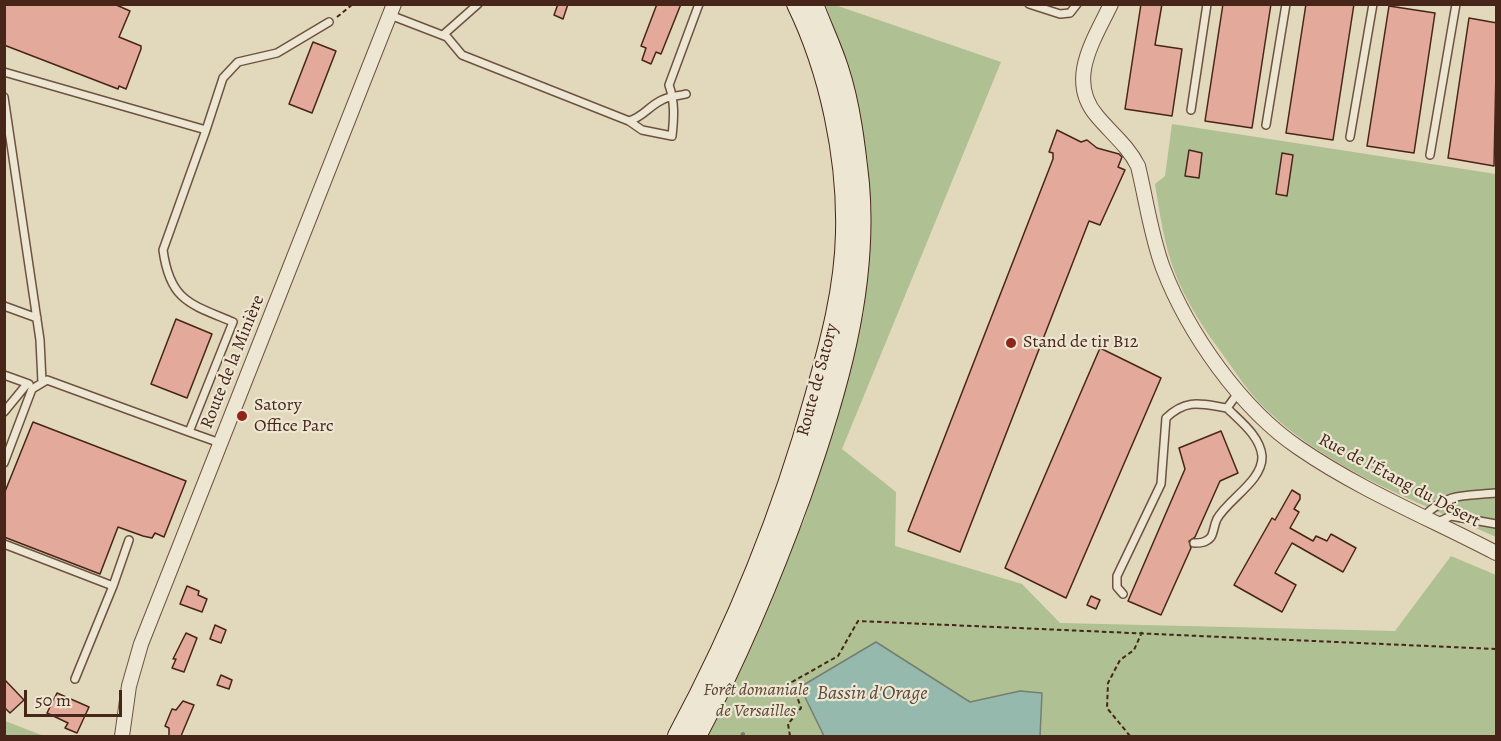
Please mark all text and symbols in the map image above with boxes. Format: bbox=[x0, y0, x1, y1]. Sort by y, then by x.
street label: Route de la Minière bbox=[196, 292, 270, 432]
street label: Route de Satory bbox=[793, 321, 843, 439]
place label: Stand de tir B12 bbox=[1023, 332, 1138, 354]
marker: Stand de tir B12 bbox=[1004, 336, 1018, 350]
place label: Satory Office Parc bbox=[254, 395, 334, 438]
marker: Satory Office Parc bbox=[235, 409, 249, 423]
street label: Rue de l'Étang du Désert bbox=[1315, 429, 1483, 533]
scale bar bbox=[27, 678, 124, 716]
park label: Forêt domaniale de Versailles bbox=[703, 680, 809, 722]
water label: Bassin d'Orage bbox=[817, 682, 927, 706]
text: 50 m bbox=[35, 688, 71, 712]

